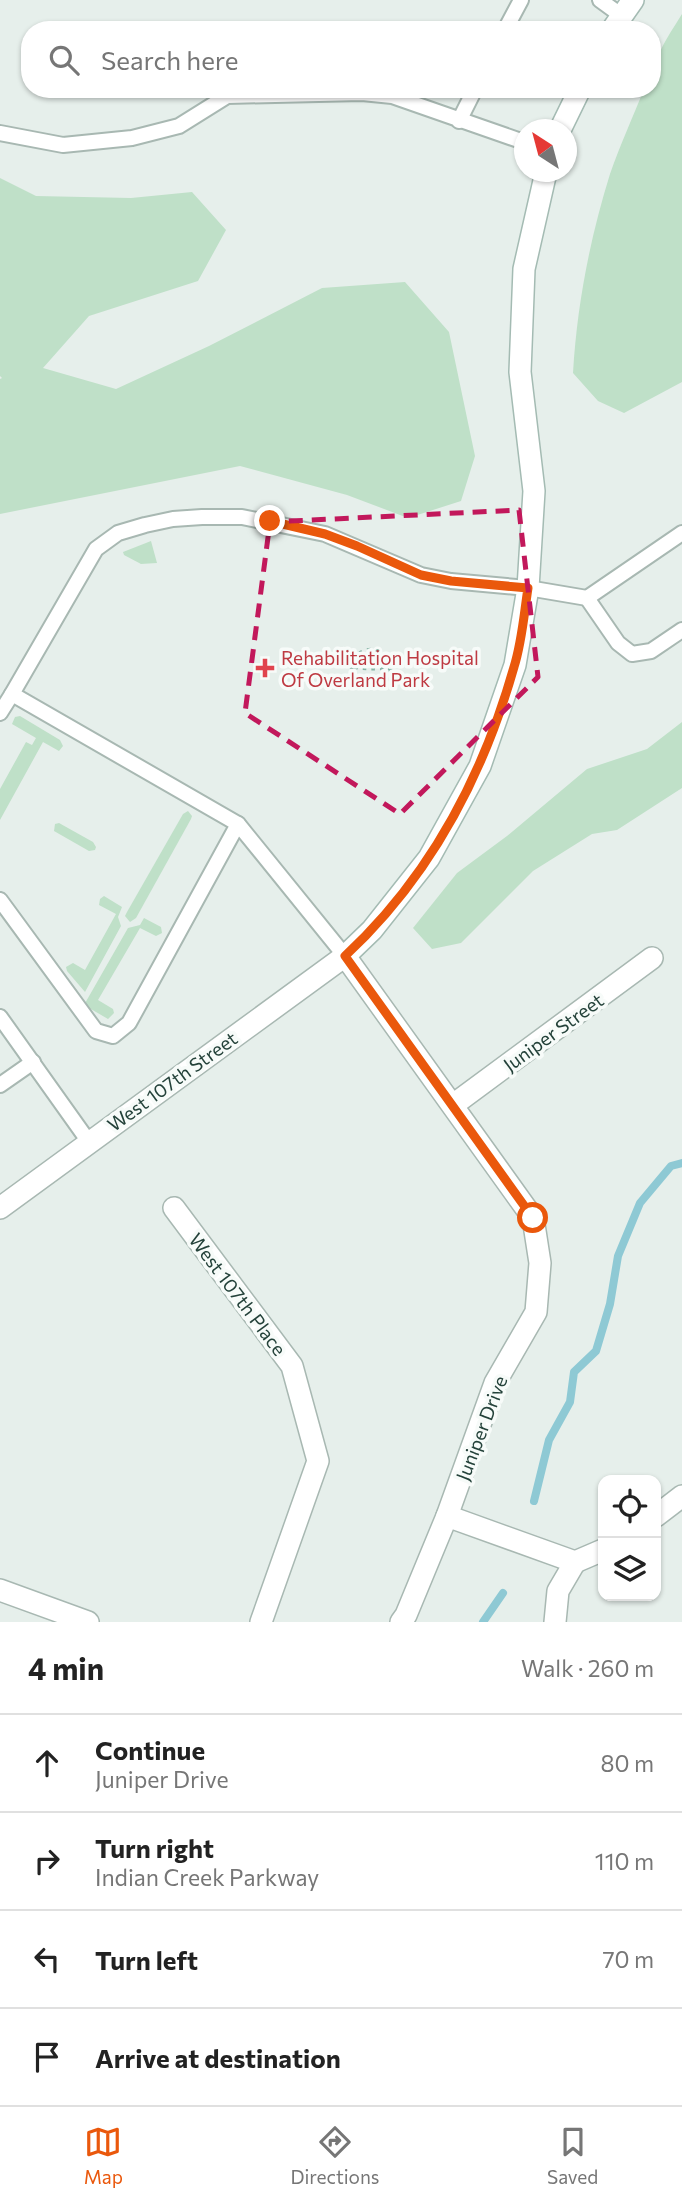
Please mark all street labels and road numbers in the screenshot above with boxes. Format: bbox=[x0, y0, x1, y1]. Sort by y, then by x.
street label: Juniper Street bbox=[498, 988, 608, 1076]
street label: West 107th Street bbox=[103, 1026, 241, 1136]
street label: West 107th Place bbox=[185, 1228, 291, 1360]
street label: Juniper Drive bbox=[450, 1372, 512, 1484]

